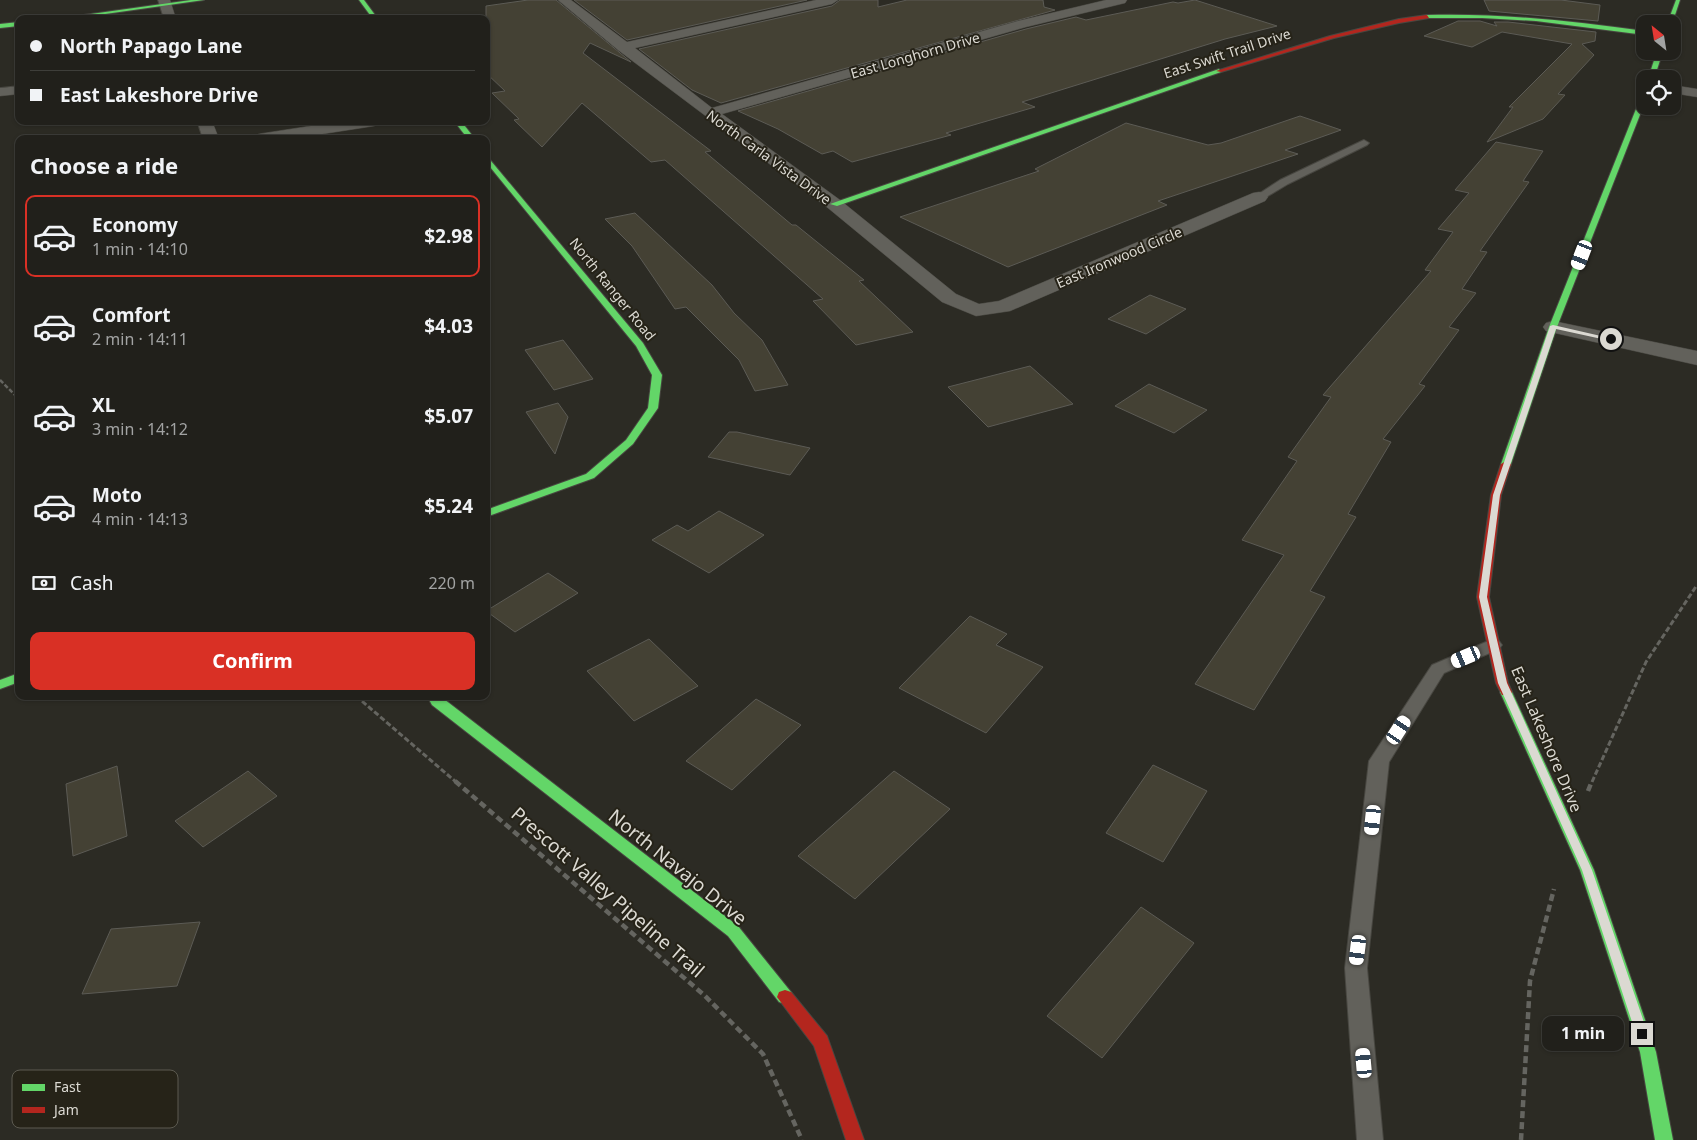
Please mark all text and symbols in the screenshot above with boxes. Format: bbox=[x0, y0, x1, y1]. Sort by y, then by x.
north arrow bbox=[1636, 15, 1681, 60]
map controls bbox=[1636, 15, 1681, 115]
street label: East Swift Trail Drive bbox=[1161, 23, 1293, 83]
street label: East Longhorn Drive bbox=[848, 27, 982, 83]
text: North Papago Lane bbox=[60, 33, 242, 59]
button: locate bbox=[1636, 70, 1681, 115]
text: East Lakeshore Drive bbox=[60, 82, 258, 108]
street label: North Carla Vista Drive bbox=[703, 105, 835, 209]
text: Choose a ride bbox=[30, 150, 178, 180]
text: Economy bbox=[92, 212, 178, 238]
icon: car bbox=[32, 214, 77, 259]
street label: East Ironwood Circle bbox=[1053, 222, 1185, 292]
text: $2.98 bbox=[424, 223, 473, 249]
street label: North Ranger Road bbox=[566, 234, 660, 344]
text: 1 min · 14:10 bbox=[92, 238, 188, 260]
car bbox=[1569, 238, 1594, 272]
text: Comfort bbox=[92, 302, 171, 328]
icon: car bbox=[32, 304, 77, 349]
text: $4.03 bbox=[424, 313, 473, 339]
text: 2 min · 14:11 bbox=[92, 328, 188, 350]
route start bbox=[1600, 328, 1622, 350]
text: XL bbox=[92, 392, 115, 418]
icon: car bbox=[32, 394, 77, 439]
text: $5.07 bbox=[424, 403, 473, 429]
text: 3 min · 14:12 bbox=[92, 418, 188, 440]
text: Moto bbox=[92, 482, 142, 508]
icon: car bbox=[32, 484, 77, 529]
text: $5.24 bbox=[424, 493, 473, 519]
text: 4 min · 14:13 bbox=[92, 508, 188, 530]
icon: cash bbox=[30, 569, 58, 597]
text: Cash bbox=[70, 570, 114, 596]
text: 220 m bbox=[428, 572, 475, 594]
button: Confirm bbox=[30, 632, 475, 690]
car bbox=[1449, 644, 1482, 670]
street label: East Lakeshore Drive bbox=[1506, 663, 1588, 815]
car bbox=[1384, 713, 1413, 747]
street label: Prescott Valley Pipeline Trail bbox=[506, 801, 710, 983]
street label: North Navajo Drive bbox=[603, 803, 753, 931]
car bbox=[1363, 804, 1382, 836]
car bbox=[1348, 934, 1367, 966]
callout: 1 min bbox=[1542, 1016, 1624, 1052]
text: 1 min bbox=[1561, 1022, 1605, 1044]
route end bbox=[1631, 1023, 1653, 1045]
car bbox=[1355, 1047, 1372, 1079]
legend bbox=[12, 1070, 178, 1128]
text: Fast bbox=[54, 1077, 81, 1096]
text: Jam bbox=[52, 1100, 79, 1119]

